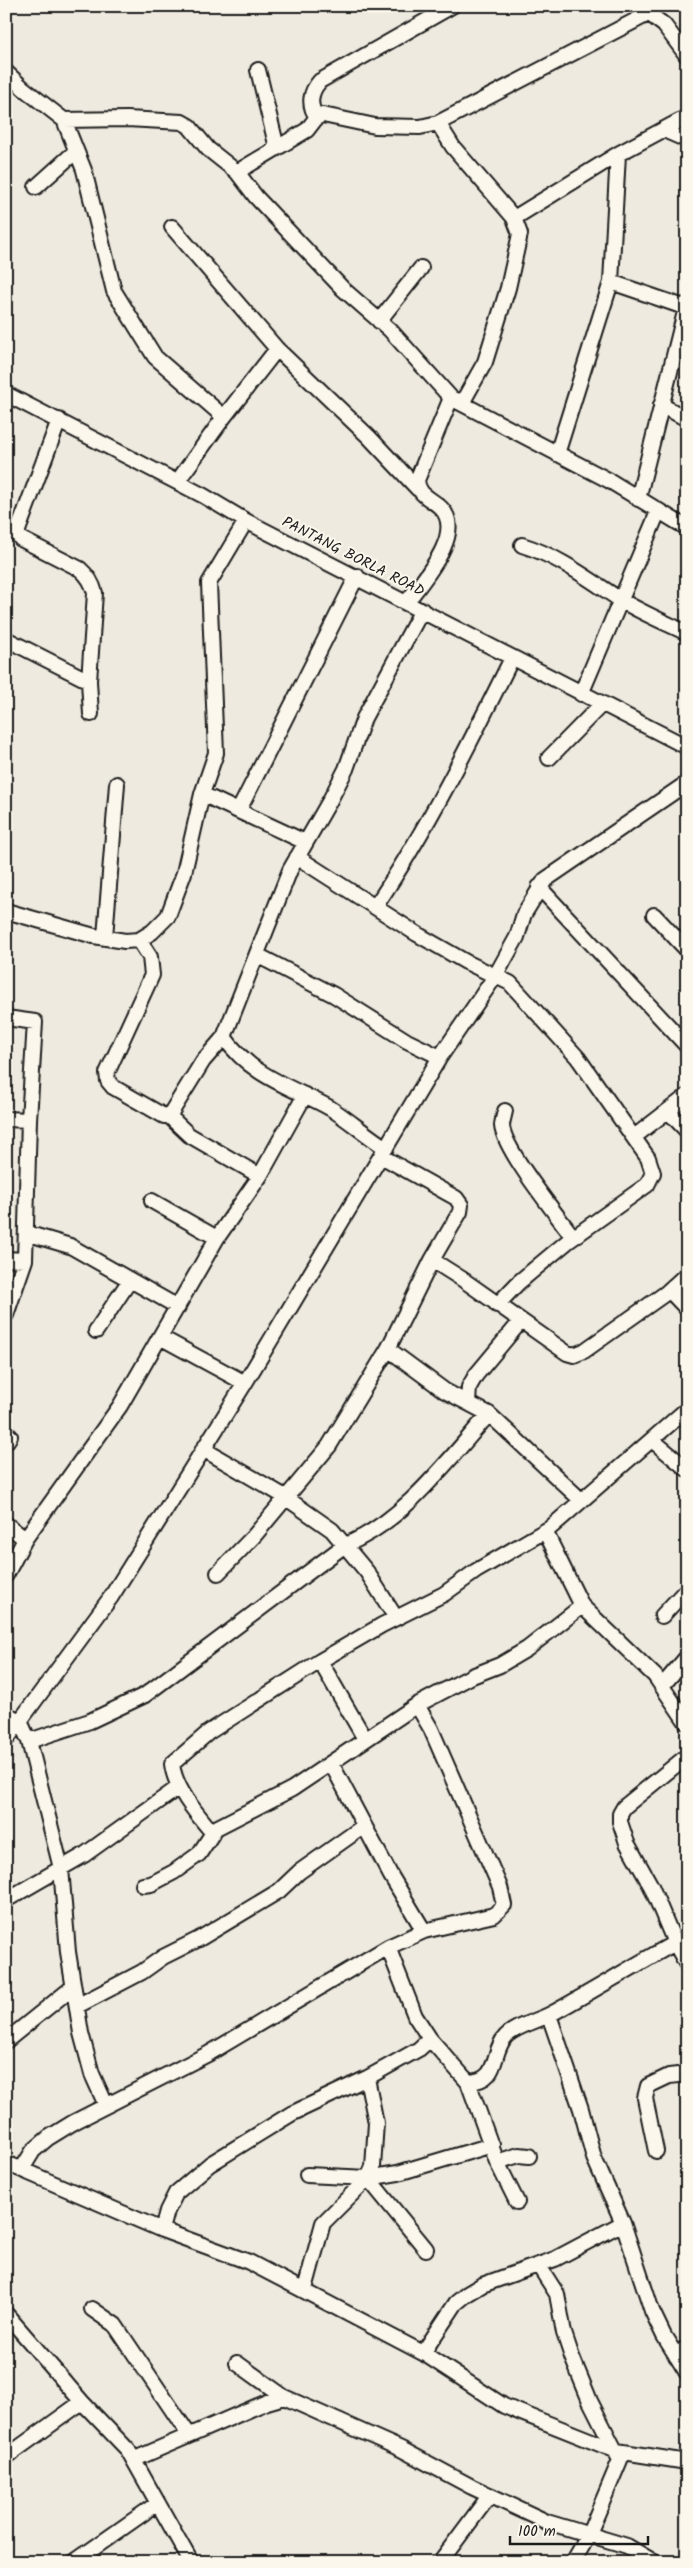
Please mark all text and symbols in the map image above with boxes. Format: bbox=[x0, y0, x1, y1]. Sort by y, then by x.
street label: PANTANG BORLA ROAD bbox=[277, 511, 429, 604]
scale bar bbox=[510, 2513, 648, 2545]
text: 100 m bbox=[518, 2520, 556, 2544]

